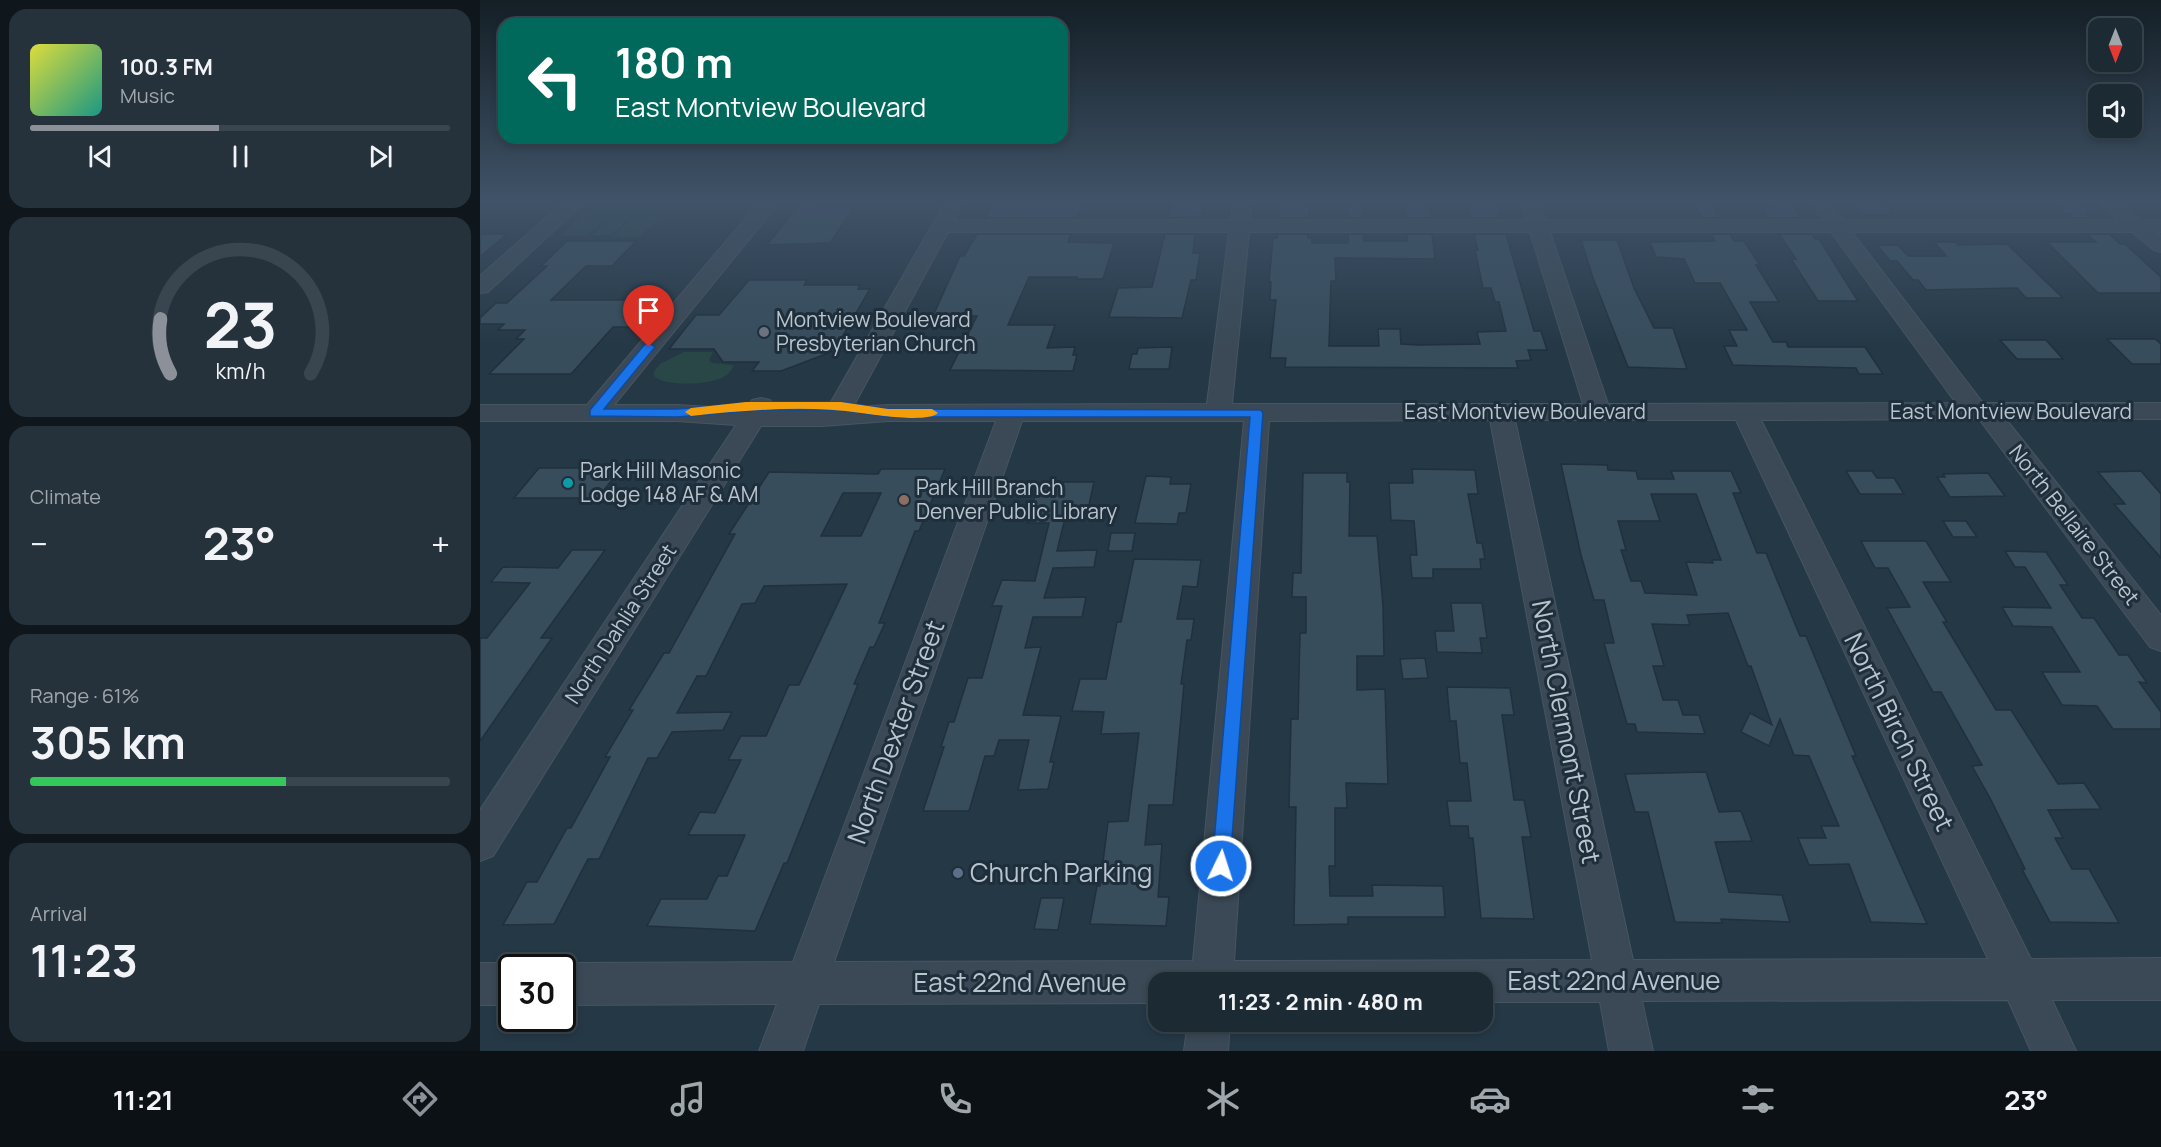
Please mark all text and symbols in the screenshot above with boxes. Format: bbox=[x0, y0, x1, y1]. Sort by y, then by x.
north arrow bbox=[2088, 18, 2142, 72]
map controls bbox=[2088, 18, 2142, 138]
text: 180 m bbox=[615, 33, 733, 91]
icon: left bbox=[516, 42, 594, 120]
text: 100.3 FM bbox=[120, 52, 213, 82]
text: Music bbox=[120, 82, 175, 109]
button: sound bbox=[2088, 84, 2142, 138]
text: East Montview Boulevard bbox=[615, 88, 926, 125]
icon: previous bbox=[84, 140, 117, 173]
icon: pause bbox=[224, 140, 257, 173]
icon: next bbox=[364, 140, 397, 173]
text: 23 bbox=[203, 281, 277, 367]
pin bbox=[623, 285, 674, 347]
icon: arrive bbox=[632, 294, 665, 327]
place label: Montview Boulevard Presbyterian Church bbox=[776, 305, 976, 357]
marker: Montview Boulevard Presbyterian Church bbox=[757, 325, 771, 339]
text: km/h bbox=[215, 357, 265, 386]
street label: East Montview Boulevard bbox=[1404, 397, 1646, 425]
street label: East Montview Boulevard bbox=[1890, 397, 2132, 425]
street label: North Bellaire Street bbox=[2003, 438, 2146, 610]
place label: Park Hill Masonic Lodge 148 AF & AM bbox=[580, 456, 758, 508]
place label: Park Hill Branch Denver Public Library bbox=[916, 473, 1117, 525]
marker: Park Hill Masonic Lodge 148 AF & AM bbox=[561, 476, 575, 490]
text: Climate bbox=[30, 483, 101, 510]
marker: Park Hill Branch Denver Public Library bbox=[897, 493, 911, 507]
text: 23° bbox=[203, 512, 276, 574]
text: − bbox=[30, 521, 48, 566]
text: + bbox=[431, 521, 450, 566]
street label: North Dahlia Street bbox=[558, 538, 682, 709]
street label: North Clermont Street bbox=[1524, 597, 1610, 867]
street label: North Dexter Street bbox=[838, 615, 952, 848]
street label: North Birch Street bbox=[1836, 627, 1963, 837]
text: Range · 61% bbox=[30, 682, 140, 709]
text: 305 km bbox=[30, 711, 186, 773]
position arrow bbox=[1189, 834, 1253, 898]
place label: Church Parking bbox=[970, 854, 1152, 890]
marker: Church Parking bbox=[951, 866, 965, 880]
text: Arrival bbox=[30, 900, 87, 927]
text: 11:23 bbox=[30, 929, 138, 991]
speed limit sign: 30 bbox=[498, 954, 576, 1032]
street label: East 22nd Avenue bbox=[1507, 962, 1721, 998]
street label: East 22nd Avenue bbox=[913, 964, 1127, 1000]
text: 11:23 · 2 min · 480 m bbox=[1218, 987, 1423, 1017]
icon: directions bbox=[399, 1078, 441, 1120]
icon: music bbox=[667, 1078, 709, 1120]
icon: phone bbox=[934, 1078, 976, 1120]
icon: climate bbox=[1202, 1078, 1244, 1120]
icon: car bbox=[1469, 1078, 1511, 1120]
icon: filters bbox=[1737, 1078, 1779, 1120]
text: 11:21 bbox=[113, 1081, 174, 1118]
text: 23° bbox=[2004, 1081, 2048, 1118]

